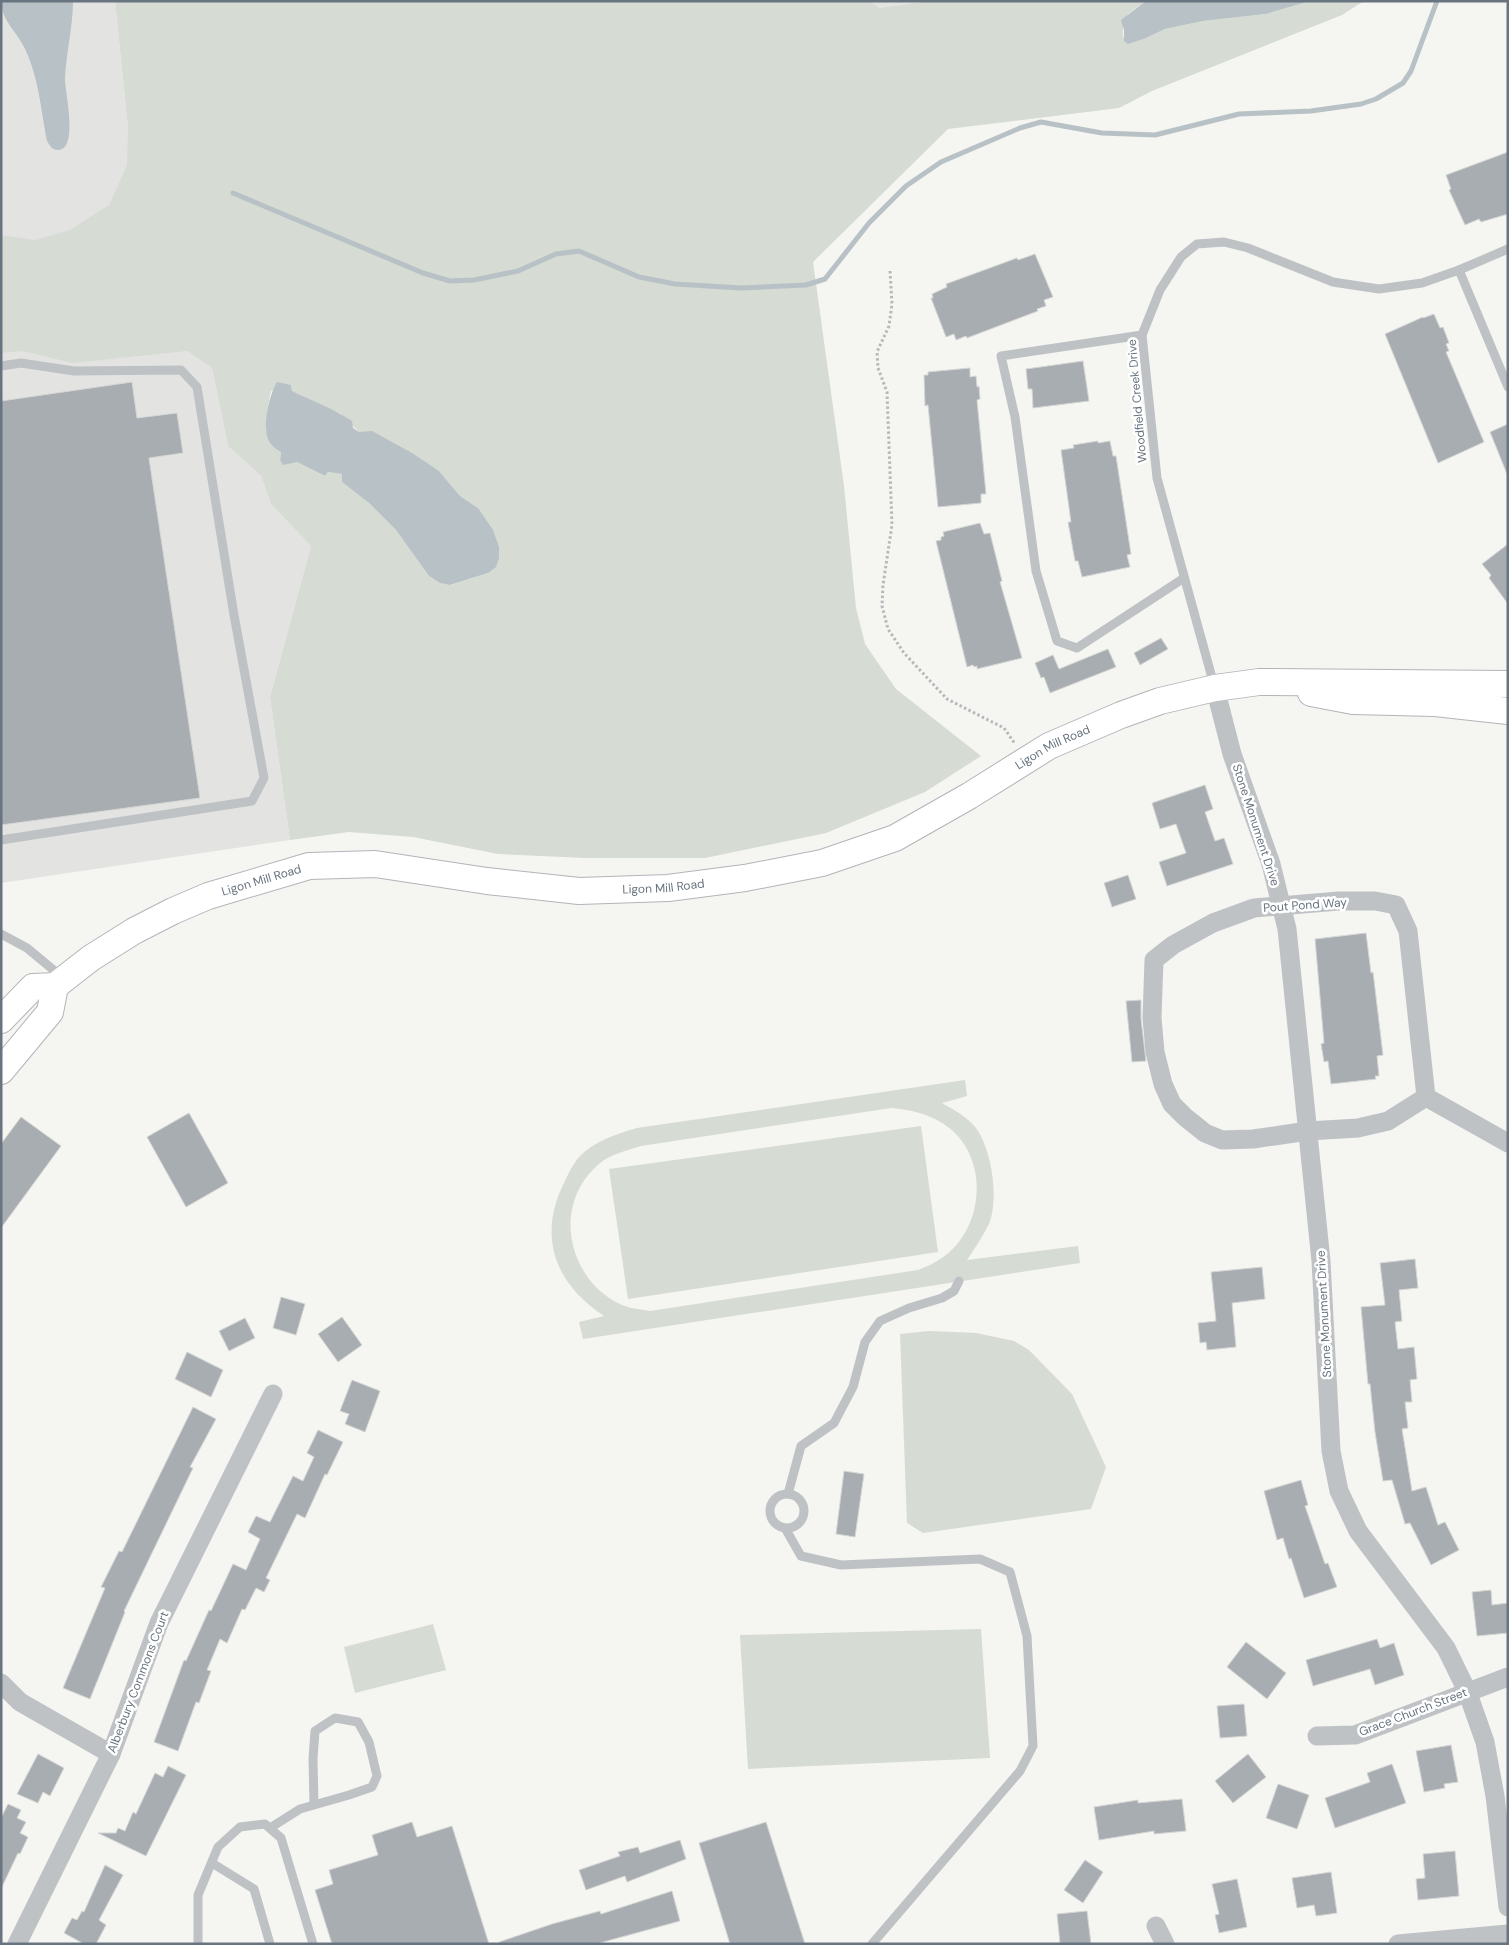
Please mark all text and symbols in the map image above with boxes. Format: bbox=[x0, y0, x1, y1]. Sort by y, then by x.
street label: Woodfield Creek Drive bbox=[1124, 338, 1150, 463]
street label: Ligon Mill Road bbox=[1012, 721, 1093, 773]
street label: Stone Monument Drive bbox=[1229, 762, 1283, 888]
street label: Ligon Mill Road bbox=[220, 861, 303, 900]
street label: Ligon Mill Road bbox=[622, 875, 705, 898]
street label: Pout Pond Way bbox=[1263, 894, 1348, 916]
street label: Stone Monument Drive bbox=[1313, 1250, 1335, 1378]
street label: Alberbury Commons Court bbox=[104, 1609, 172, 1755]
street label: Grace Church Street bbox=[1357, 1684, 1470, 1740]

